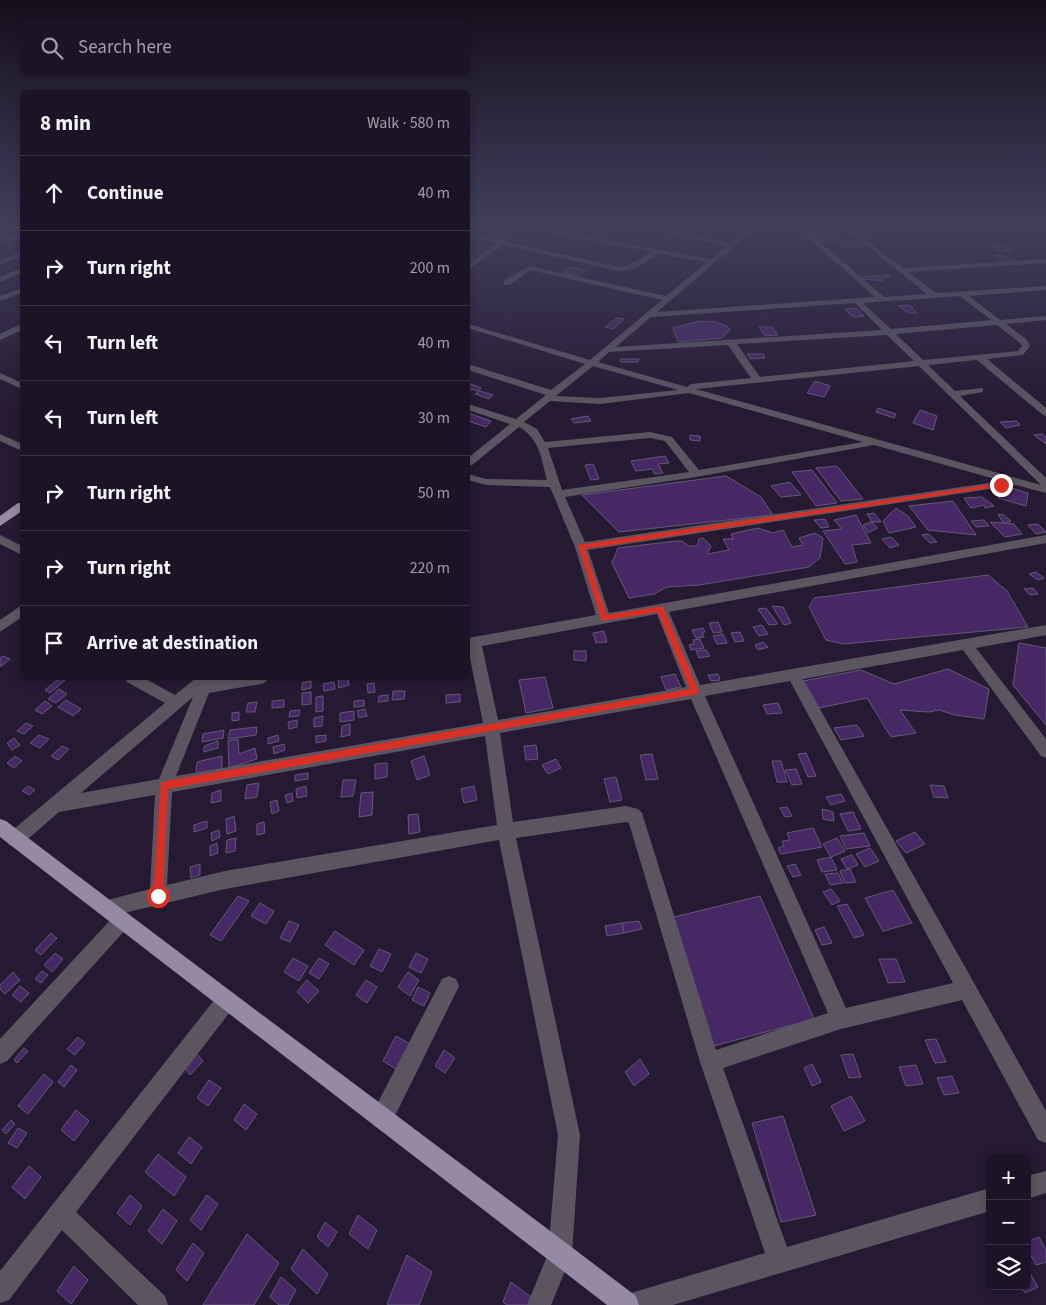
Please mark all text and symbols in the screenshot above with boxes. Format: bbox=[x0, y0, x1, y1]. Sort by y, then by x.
search box bbox=[20, 20, 470, 75]
icon: search bbox=[38, 34, 66, 62]
text: Search here bbox=[78, 34, 172, 61]
text: 8 min bbox=[40, 108, 91, 138]
text: Walk · 580 m bbox=[367, 112, 450, 134]
icon: ahead bbox=[40, 179, 68, 207]
text: Continue bbox=[87, 180, 164, 207]
text: 40 m bbox=[418, 182, 450, 204]
icon: right bbox=[40, 254, 68, 282]
text: Turn right bbox=[87, 255, 171, 282]
text: 200 m bbox=[410, 257, 450, 279]
icon: left bbox=[40, 329, 68, 357]
text: Turn left bbox=[87, 330, 158, 357]
text: 40 m bbox=[418, 332, 450, 354]
icon: left bbox=[40, 404, 68, 432]
text: Turn left bbox=[87, 405, 158, 432]
text: 30 m bbox=[418, 407, 450, 429]
route end bbox=[990, 474, 1013, 497]
icon: right bbox=[40, 479, 68, 507]
text: Turn right bbox=[87, 480, 171, 507]
text: 50 m bbox=[418, 482, 450, 504]
icon: right bbox=[40, 554, 68, 582]
text: Turn right bbox=[87, 555, 171, 582]
text: 220 m bbox=[410, 557, 450, 579]
icon: arrive bbox=[40, 629, 68, 657]
text: Arrive at destination bbox=[87, 630, 258, 657]
route start bbox=[147, 885, 170, 908]
map controls bbox=[986, 1155, 1031, 1290]
button: + bbox=[986, 1155, 1031, 1200]
button: − bbox=[986, 1200, 1031, 1245]
button: layers bbox=[986, 1245, 1031, 1290]

